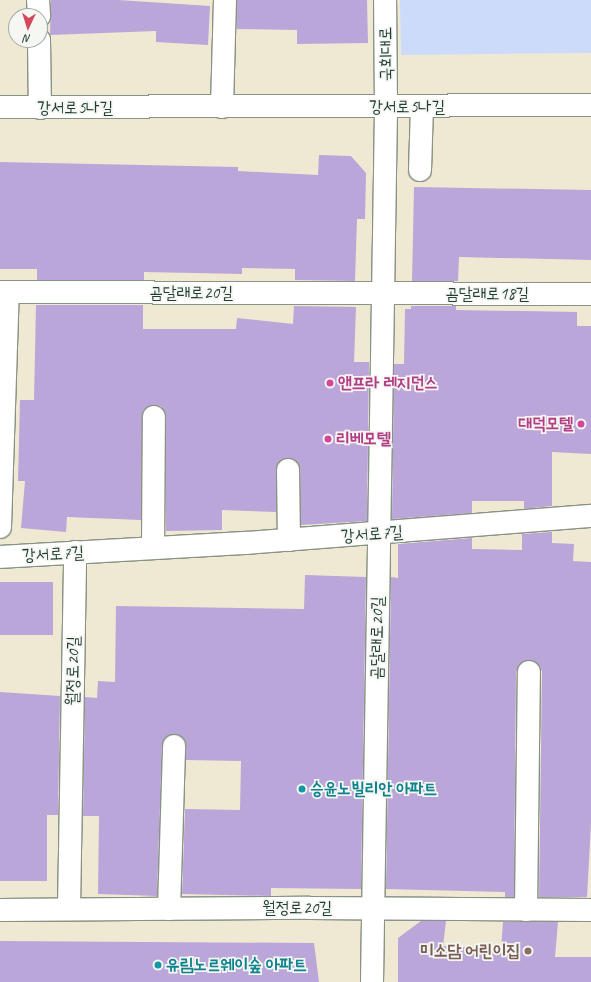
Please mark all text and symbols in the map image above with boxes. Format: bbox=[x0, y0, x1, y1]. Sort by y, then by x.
north arrow bbox=[8, 8, 48, 48]
street label: 국회대로 bbox=[375, 26, 397, 82]
text: N bbox=[23, 32, 31, 46]
street label: 강서로5나길 bbox=[369, 97, 445, 117]
street label: 강서로5나길 bbox=[37, 98, 113, 118]
street label: 곰달래로20길 bbox=[149, 283, 233, 303]
street label: 곰달래로18길 bbox=[445, 284, 529, 304]
place label: 앤프라 레지던스 bbox=[338, 373, 438, 393]
marker: 앤프라 레지던스 bbox=[325, 378, 335, 388]
place label: 대덕모텔 bbox=[518, 414, 573, 434]
marker: 대덕모텔 bbox=[576, 419, 586, 429]
place label: 리베모텔 bbox=[336, 429, 391, 449]
marker: 리베모텔 bbox=[323, 434, 333, 444]
street label: 강서로7길 bbox=[340, 522, 404, 546]
street label: 강서로7길 bbox=[21, 542, 85, 566]
street label: 곰달래로20길 bbox=[366, 596, 388, 680]
street label: 월정로20길 bbox=[62, 636, 84, 706]
place label: 승윤노빌리안 아파트 bbox=[310, 779, 437, 799]
marker: 승윤노빌리안 아파트 bbox=[297, 784, 307, 794]
street label: 월정로20길 bbox=[262, 898, 332, 918]
place label: 미소담 어린이집 bbox=[420, 941, 520, 961]
marker: 미소담 어린이집 bbox=[523, 946, 533, 956]
place label: 유림노르웨이숲 아파트 bbox=[166, 955, 307, 975]
marker: 유림노르웨이숲 아파트 bbox=[153, 960, 163, 970]

